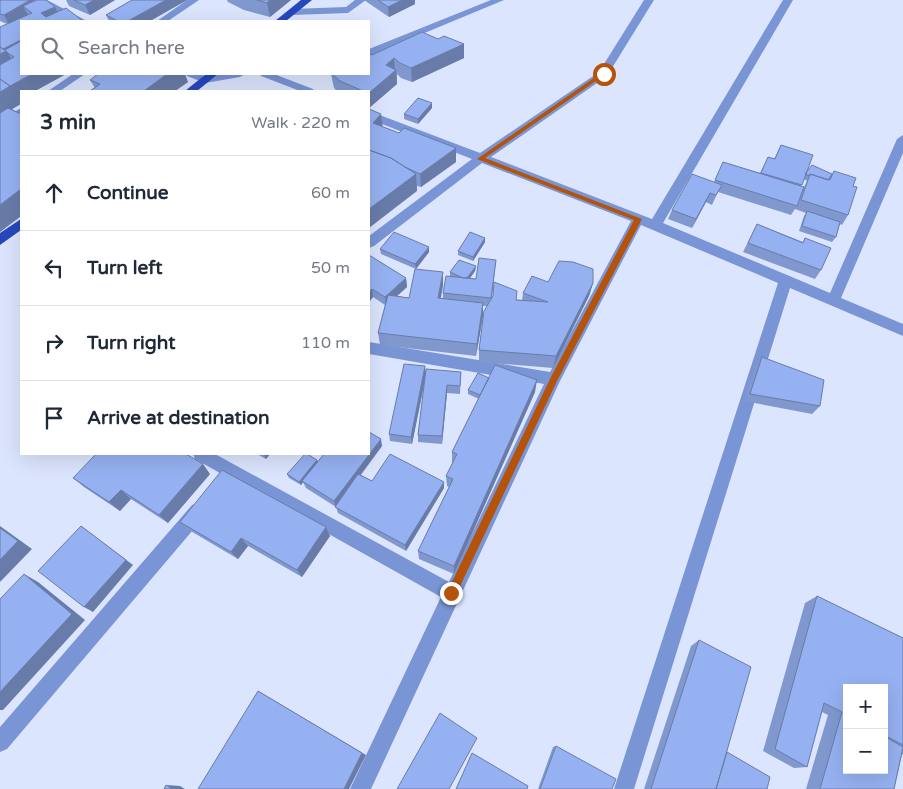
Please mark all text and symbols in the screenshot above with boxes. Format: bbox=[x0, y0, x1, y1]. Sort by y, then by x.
search box bbox=[20, 20, 370, 75]
icon: search bbox=[38, 34, 66, 62]
text: Search here bbox=[78, 37, 185, 59]
route start bbox=[593, 63, 616, 86]
text: 3 min bbox=[40, 110, 96, 135]
text: Walk · 220 m bbox=[251, 113, 350, 133]
icon: ahead bbox=[40, 179, 68, 207]
text: Continue bbox=[87, 182, 169, 204]
text: 60 m bbox=[311, 183, 350, 203]
icon: left bbox=[40, 254, 68, 282]
text: Turn left bbox=[87, 257, 163, 279]
text: 50 m bbox=[311, 258, 350, 278]
icon: right bbox=[40, 329, 68, 357]
text: Turn right bbox=[87, 332, 175, 354]
text: 110 m bbox=[301, 333, 350, 353]
icon: arrive bbox=[40, 404, 68, 432]
text: Arrive at destination bbox=[87, 407, 270, 429]
route end bbox=[440, 582, 463, 605]
map controls bbox=[843, 684, 888, 774]
button: + bbox=[843, 684, 888, 729]
button: − bbox=[843, 729, 888, 774]

